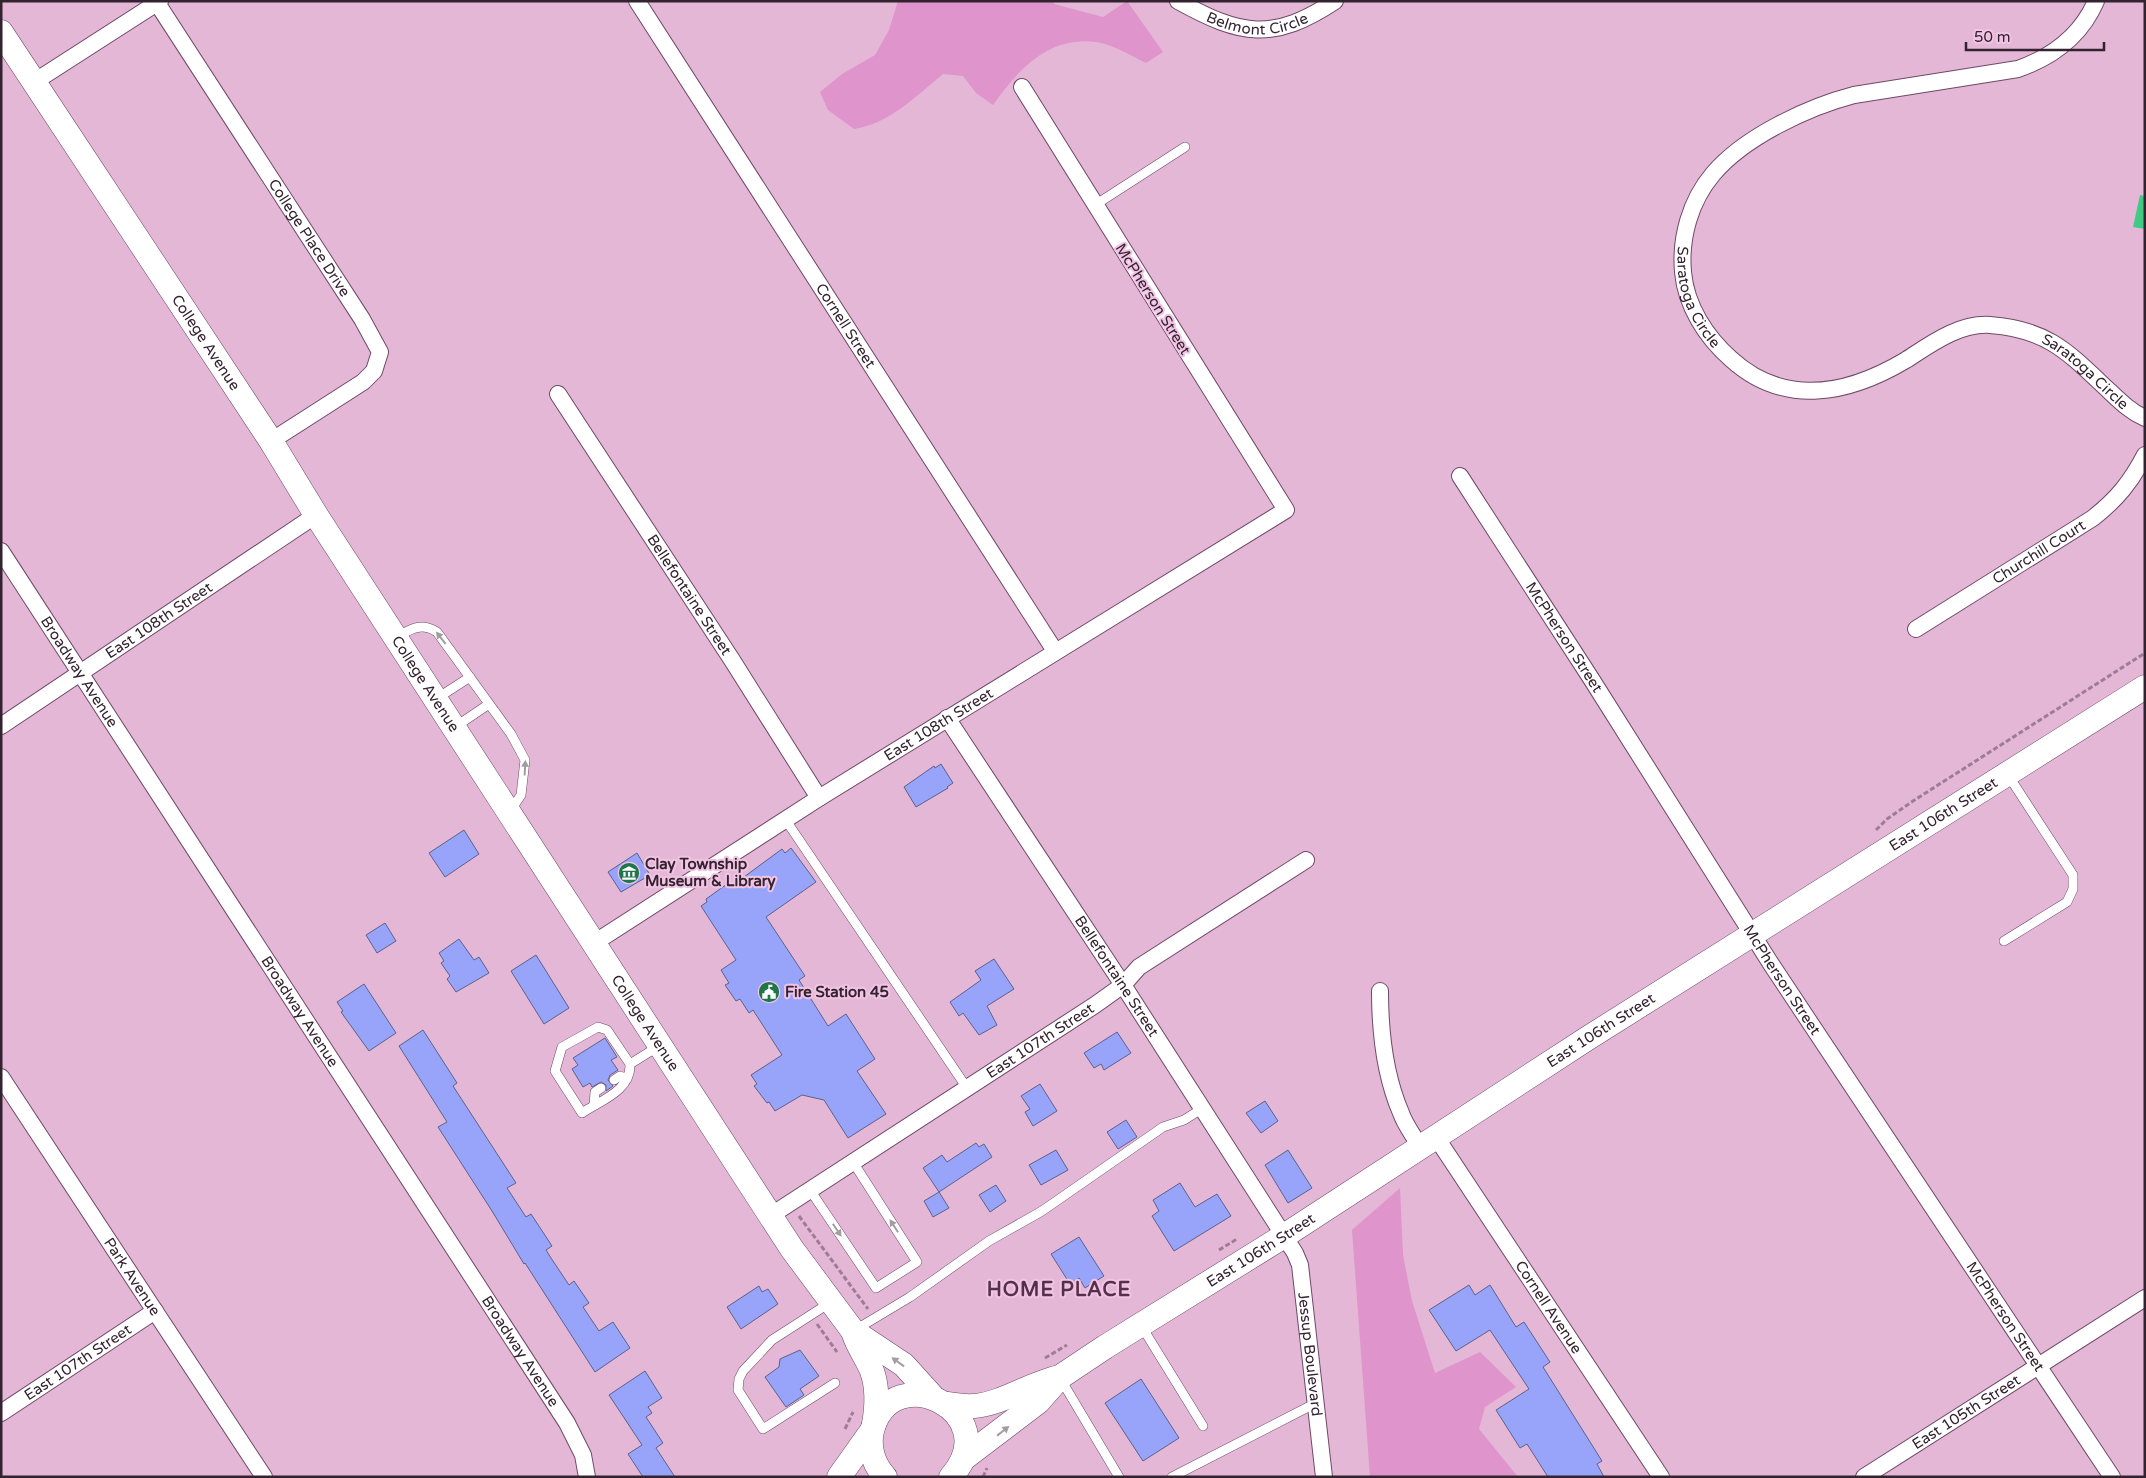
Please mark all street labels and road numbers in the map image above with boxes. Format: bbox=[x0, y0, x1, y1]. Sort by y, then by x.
street label: Belmont Circle bbox=[1204, 8, 1311, 39]
street label: College Place Drive bbox=[265, 176, 354, 300]
street label: McPherson Street bbox=[1111, 240, 1195, 358]
street label: Saratoga Circle bbox=[1673, 246, 1724, 352]
street label: Cornell Street bbox=[812, 280, 880, 372]
street label: College Avenue bbox=[168, 291, 244, 394]
street label: Saratoga Circle bbox=[2039, 330, 2132, 413]
street label: Churchill Court bbox=[1989, 516, 2089, 588]
street label: Bellefontaine Street bbox=[643, 531, 736, 659]
street label: East 108th Street bbox=[102, 578, 216, 662]
street label: McPherson Street bbox=[1522, 579, 1607, 696]
street label: Broadway Avenue bbox=[37, 613, 122, 731]
street label: College Avenue bbox=[388, 632, 463, 735]
street label: East 108th Street bbox=[881, 684, 996, 765]
street label: East 106th Street bbox=[1886, 773, 2001, 855]
street label: Bellefontaine Street bbox=[1071, 912, 1163, 1040]
street label: McPherson Street bbox=[1740, 921, 1825, 1039]
street label: Broadway Avenue bbox=[257, 953, 342, 1070]
street label: College Avenue bbox=[608, 971, 683, 1074]
street label: East 106th Street bbox=[1543, 989, 1658, 1071]
street label: East 107th Street bbox=[983, 999, 1097, 1082]
street label: East 106th Street bbox=[1203, 1209, 1319, 1291]
street label: Park Avenue bbox=[100, 1234, 164, 1319]
street label: Cornell Avenue bbox=[1511, 1257, 1586, 1357]
street label: McPherson Street bbox=[1962, 1258, 2048, 1375]
street label: Jessup Boulevard bbox=[1294, 1291, 1326, 1417]
street label: Broadway Avenue bbox=[478, 1292, 563, 1410]
street label: East 107th Street bbox=[21, 1320, 135, 1404]
street label: East 105th Street bbox=[1909, 1371, 2024, 1453]

